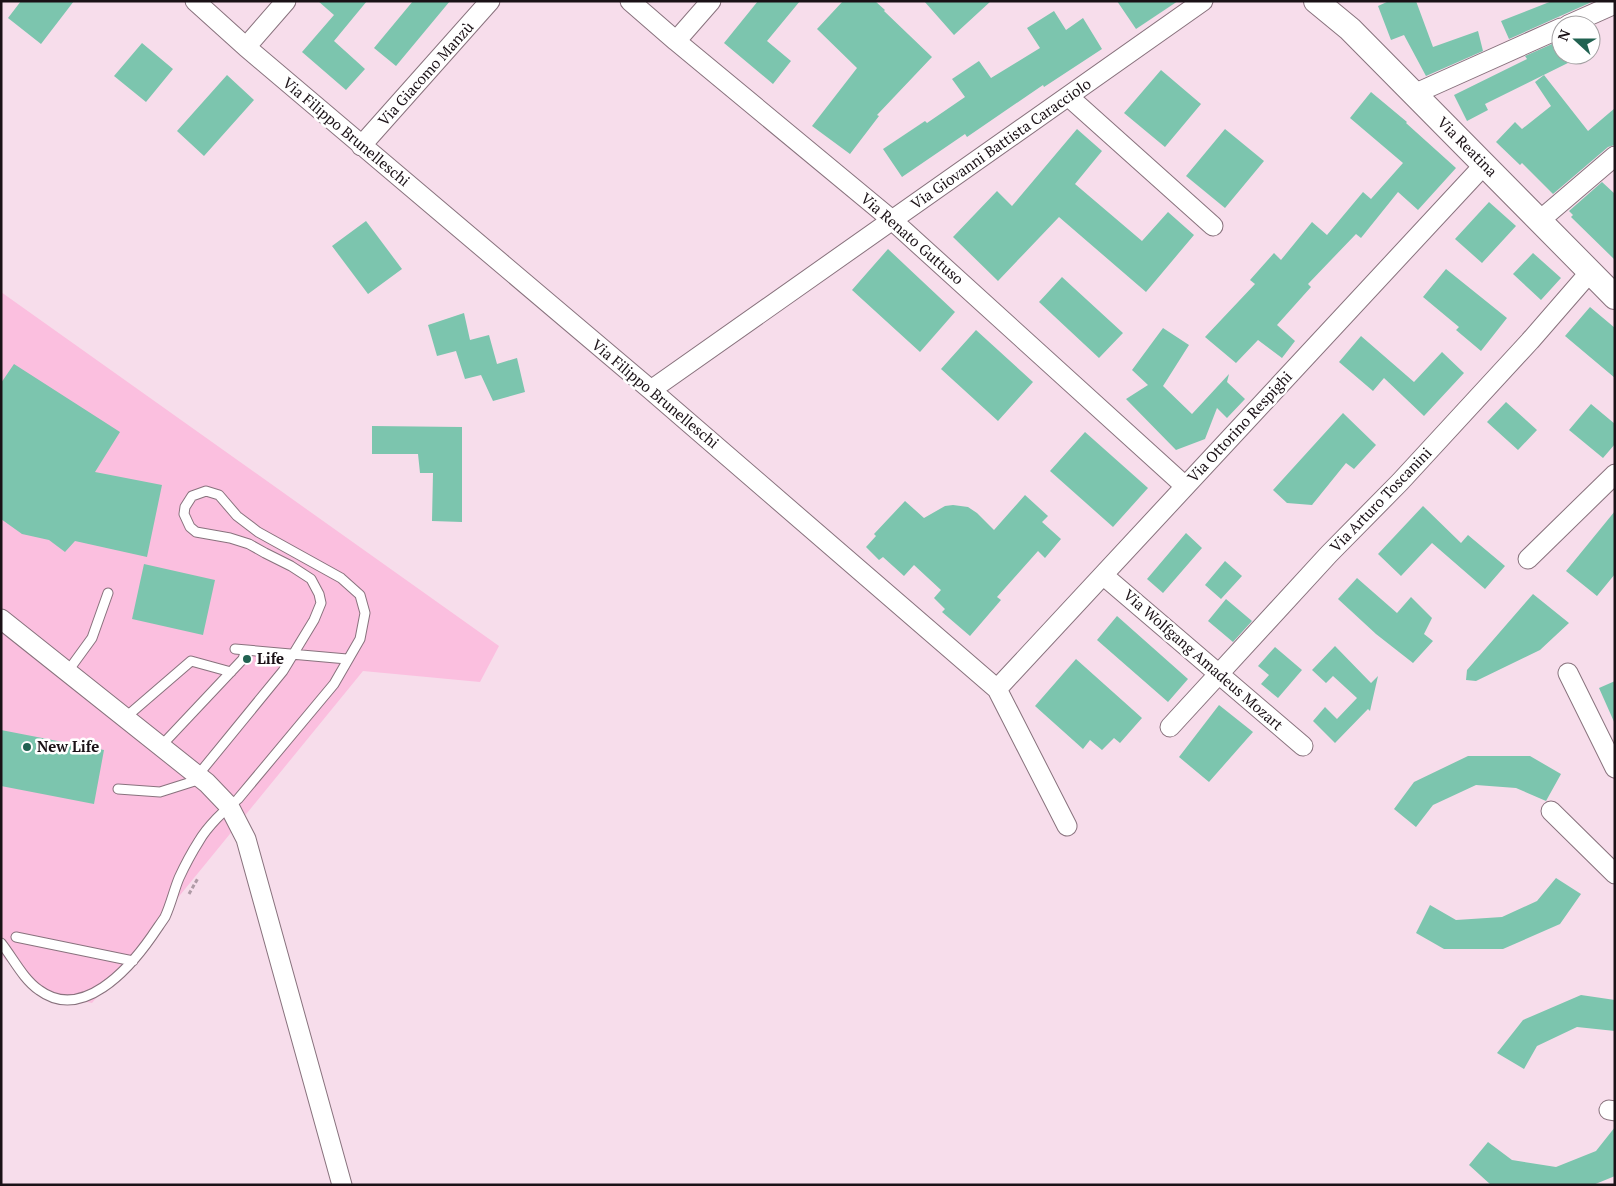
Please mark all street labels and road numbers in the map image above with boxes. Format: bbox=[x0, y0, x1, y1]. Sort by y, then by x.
street label: Via Giacomo Manzù bbox=[373, 17, 478, 130]
street label: Via Filippo Brunelleschi bbox=[279, 72, 414, 190]
street label: Via Giovanni Battista Caracciolo bbox=[906, 73, 1094, 213]
street label: Via Reatina bbox=[1433, 112, 1502, 181]
street label: Via Renato Guttuso bbox=[857, 188, 968, 289]
street label: Via Filippo Brunelleschi bbox=[588, 334, 723, 452]
street label: Via Ottorino Respighi bbox=[1182, 366, 1296, 486]
street label: Via Arturo Toscanini bbox=[1325, 443, 1435, 556]
street label: Via Wolfgang Amadeus Mozart bbox=[1120, 584, 1288, 734]

